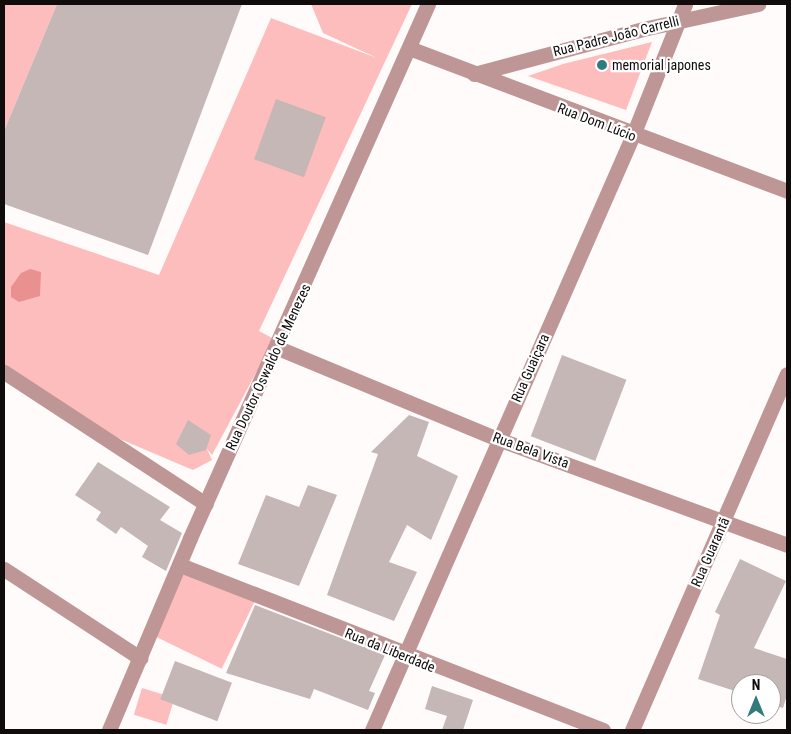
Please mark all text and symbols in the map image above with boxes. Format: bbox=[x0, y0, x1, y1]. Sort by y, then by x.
street label: Rua Padre João Carrelli bbox=[551, 12, 681, 60]
place label: memorial japones bbox=[612, 57, 711, 73]
marker: memorial japones bbox=[596, 59, 608, 71]
street label: Rua Dom Lúcio bbox=[555, 99, 639, 145]
street label: Rua Doutor Oswaldo de Menezes bbox=[222, 281, 314, 453]
street label: Rua Guaiçara bbox=[507, 331, 553, 405]
street label: Rua Bela Vista bbox=[491, 428, 571, 472]
street label: Rua Guarantã bbox=[687, 515, 733, 589]
street label: Rua da Liberdade bbox=[343, 624, 437, 676]
north arrow bbox=[731, 674, 781, 724]
text: N bbox=[752, 677, 760, 693]

